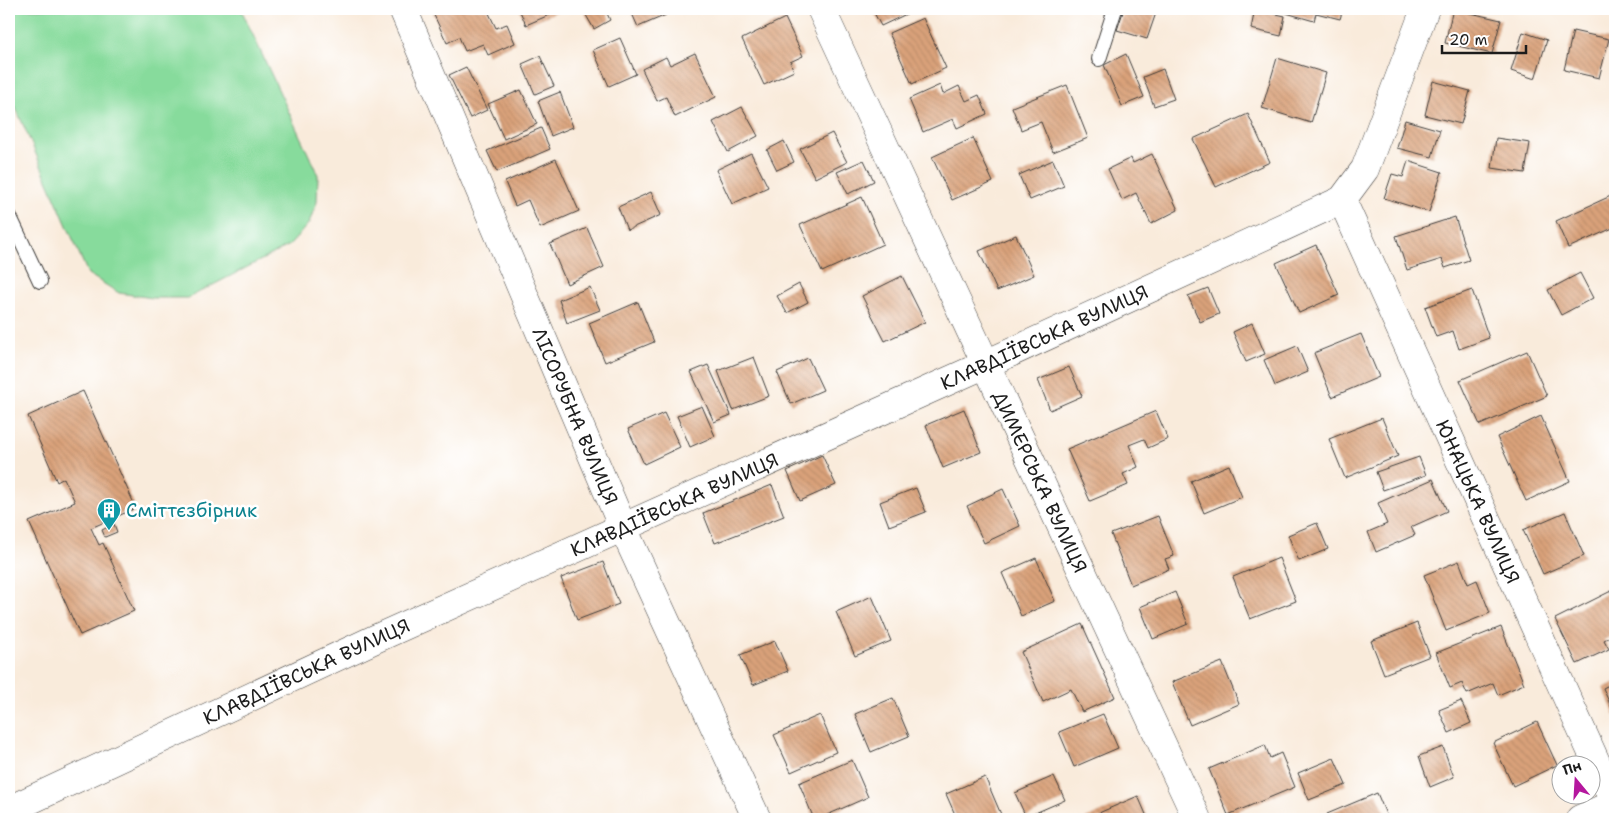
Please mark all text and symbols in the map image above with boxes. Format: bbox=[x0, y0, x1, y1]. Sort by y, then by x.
scale bar bbox=[1442, 22, 1525, 54]
text: 20 m bbox=[1449, 30, 1488, 50]
street label: КЛАВДІЇВСЬКА ВУЛИЦЯ bbox=[936, 279, 1152, 395]
street label: ЛІСОРУБНА ВУЛИЦЯ bbox=[527, 323, 624, 508]
street label: ДИМЕРСЬКА ВУЛИЦЯ bbox=[987, 387, 1093, 577]
street label: ЮНАЦЬКА ВУЛИЦЯ bbox=[1430, 416, 1526, 587]
street label: КЛАВДІЇВСЬКА ВУЛИЦЯ bbox=[566, 447, 782, 562]
building icon: Сміттєзбірник bbox=[96, 497, 122, 531]
place label: Сміттєзбірник bbox=[126, 498, 257, 523]
street label: КЛАВДІЇВСЬКА ВУЛИЦЯ bbox=[199, 612, 414, 730]
north arrow bbox=[1552, 756, 1602, 806]
text: Пн bbox=[1560, 756, 1584, 779]

